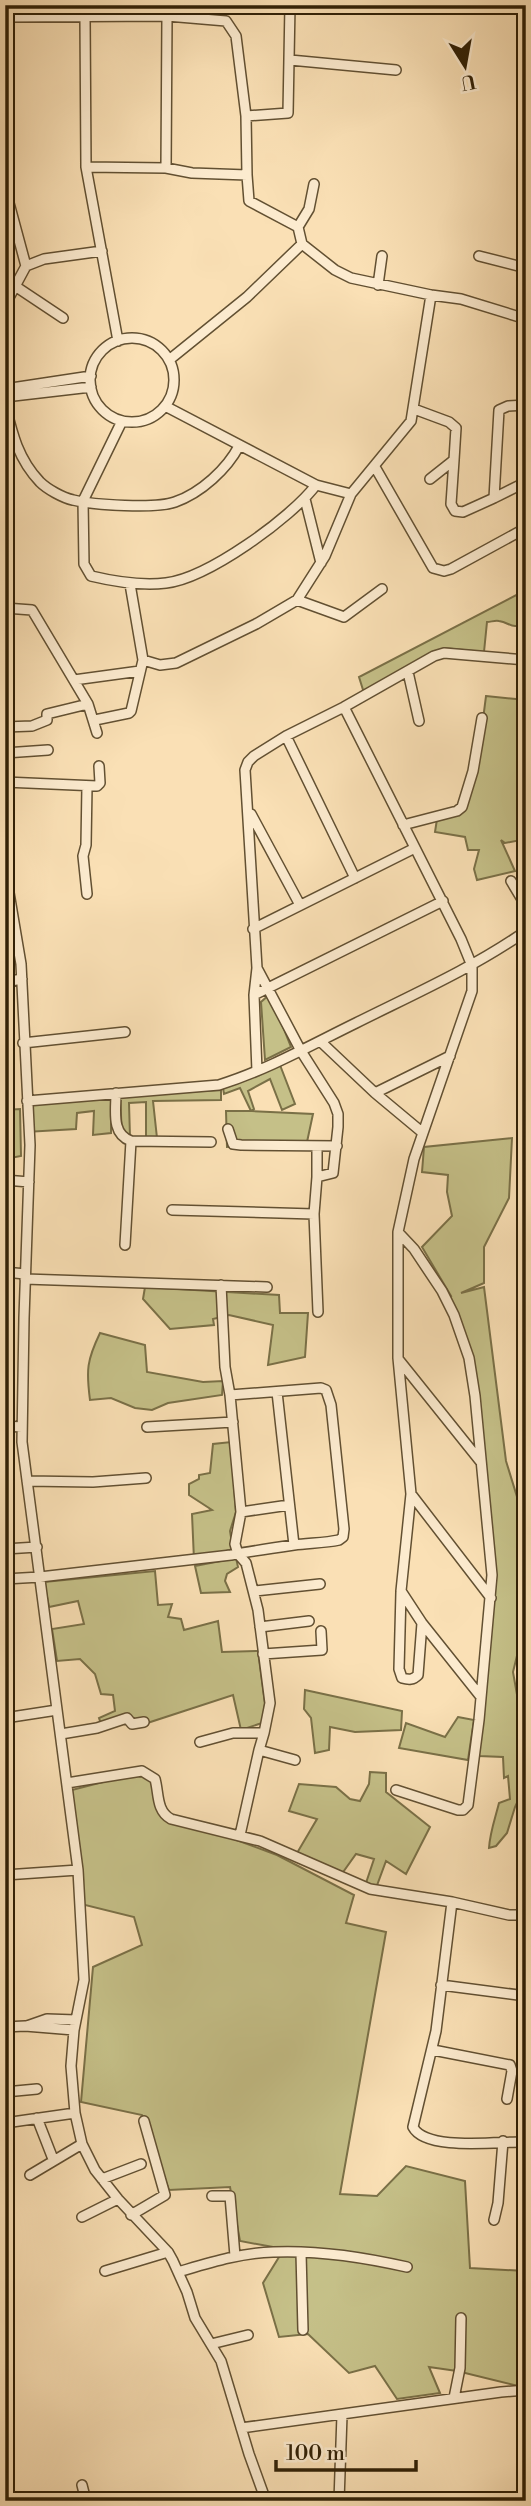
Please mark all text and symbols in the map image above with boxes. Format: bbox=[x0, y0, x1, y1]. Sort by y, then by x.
north arrow bbox=[430, 32, 500, 102]
text: U bbox=[458, 69, 478, 95]
scale bar bbox=[276, 2429, 416, 2473]
text: 100 m bbox=[286, 2441, 345, 2467]

